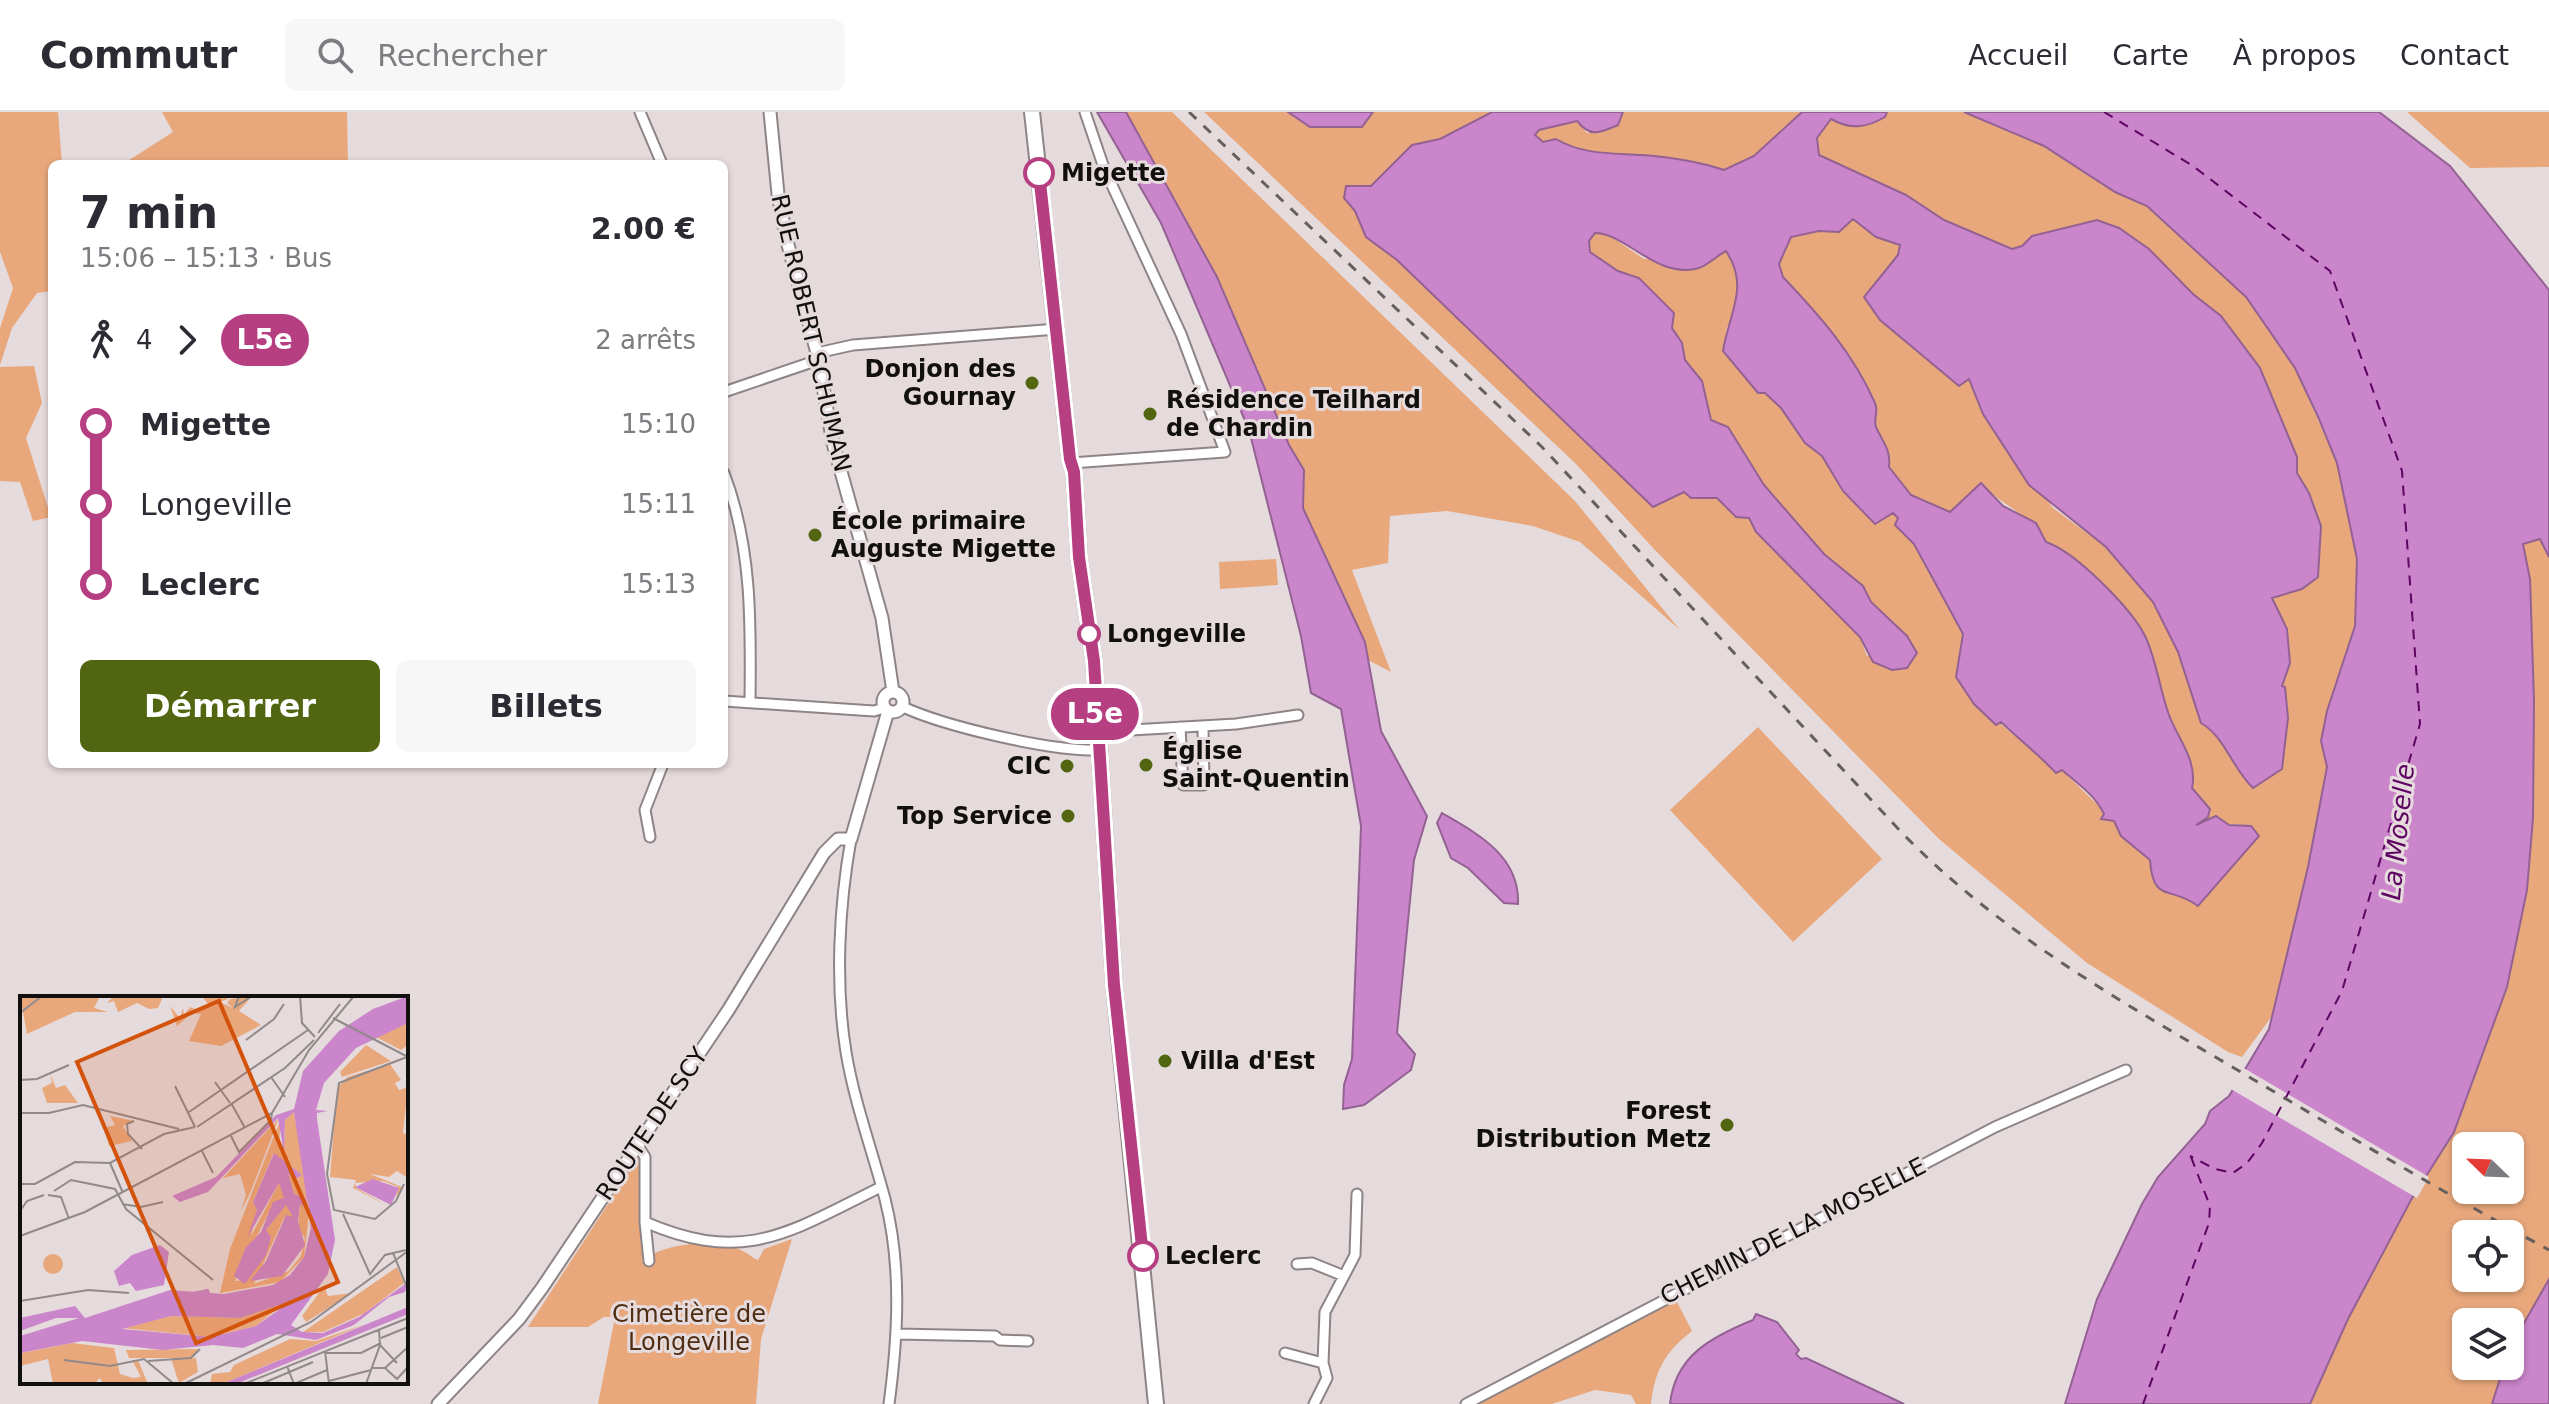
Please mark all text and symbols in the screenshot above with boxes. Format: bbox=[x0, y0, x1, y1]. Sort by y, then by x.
search box bbox=[285, 19, 845, 91]
text: Commutr bbox=[40, 33, 237, 77]
icon: search bbox=[313, 33, 357, 77]
text: Rechercher bbox=[377, 38, 547, 73]
text: Accueil bbox=[1968, 39, 2068, 72]
text: Carte bbox=[2112, 39, 2189, 72]
text: À propos bbox=[2233, 39, 2356, 72]
text: Contact bbox=[2400, 39, 2509, 72]
marker: Migette bbox=[1024, 158, 1054, 188]
place label: Migette bbox=[1061, 159, 1166, 187]
text: 7 min bbox=[80, 187, 218, 238]
street label: RUE ROBERT SCHUMAN bbox=[765, 191, 857, 475]
text: 2.00 € bbox=[591, 211, 696, 246]
text: 15:06 – 15:13 · Bus bbox=[80, 243, 332, 273]
icon: walk bbox=[80, 318, 124, 362]
icon: forward bbox=[165, 318, 209, 362]
text: L5e bbox=[237, 323, 293, 356]
text: 4 bbox=[136, 325, 153, 355]
text: 2 arrêts bbox=[595, 325, 696, 355]
place label: Donjon des Gournay bbox=[865, 355, 1016, 411]
marker: Donjon des Gournay bbox=[1023, 374, 1041, 392]
place label: Résidence Teilhard de Chardin bbox=[1166, 386, 1421, 442]
marker: Résidence Teilhard de Chardin bbox=[1141, 405, 1159, 423]
text: Migette bbox=[140, 407, 271, 442]
text: 15:10 bbox=[621, 409, 696, 439]
text: Longeville bbox=[140, 487, 292, 522]
text: 15:11 bbox=[621, 489, 696, 519]
place label: École primaire Auguste Migette bbox=[831, 506, 1056, 563]
marker: École primaire Auguste Migette bbox=[806, 526, 824, 544]
text: Leclerc bbox=[140, 567, 260, 602]
text: 15:13 bbox=[621, 569, 696, 599]
place label: Longeville bbox=[1107, 620, 1246, 648]
marker: Longeville bbox=[1078, 623, 1100, 645]
button: Démarrer bbox=[80, 660, 380, 752]
button: Billets bbox=[396, 660, 696, 752]
line badge: L5e bbox=[1049, 688, 1141, 740]
text: L5e bbox=[1067, 697, 1123, 730]
place label: Église Saint-Quentin bbox=[1162, 736, 1350, 793]
place label: CIC bbox=[1007, 752, 1051, 780]
marker: Église Saint-Quentin bbox=[1137, 756, 1155, 774]
marker: CIC bbox=[1058, 757, 1076, 775]
water label: La Moselle bbox=[2376, 762, 2420, 902]
place label: Top Service bbox=[897, 802, 1052, 830]
marker: Top Service bbox=[1059, 807, 1077, 825]
inset map bbox=[20, 996, 408, 1384]
street label: ROUTE DE SCY bbox=[591, 1042, 714, 1206]
place label: Villa d'Est bbox=[1181, 1047, 1315, 1075]
marker: Villa d'Est bbox=[1156, 1052, 1174, 1070]
place label: Forest Distribution Metz bbox=[1476, 1097, 1711, 1153]
marker: Forest Distribution Metz bbox=[1718, 1116, 1736, 1134]
north arrow bbox=[2452, 1132, 2524, 1204]
map controls bbox=[2452, 1132, 2524, 1380]
street label: CHEMIN DE LA MOSELLE bbox=[1655, 1152, 1931, 1310]
button: locate bbox=[2452, 1220, 2524, 1292]
marker: Leclerc bbox=[1128, 1241, 1158, 1271]
place label: Leclerc bbox=[1165, 1242, 1261, 1270]
park label: Cimetière de Longeville bbox=[612, 1300, 766, 1356]
button: layers bbox=[2452, 1308, 2524, 1380]

